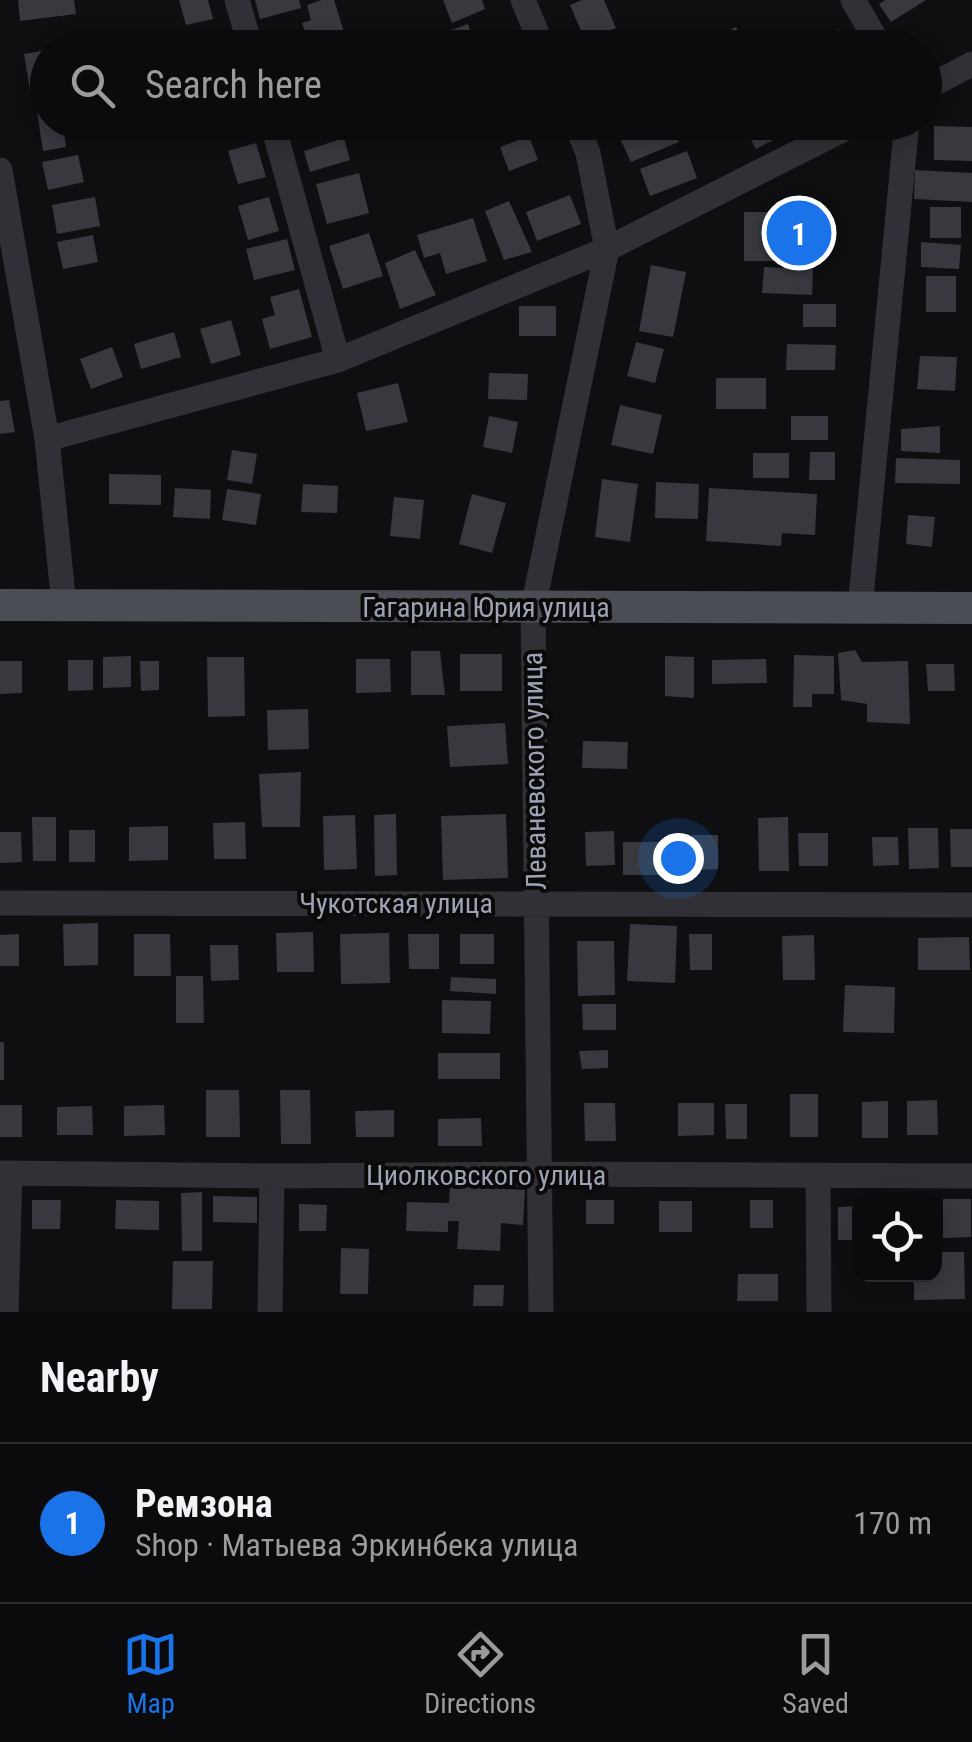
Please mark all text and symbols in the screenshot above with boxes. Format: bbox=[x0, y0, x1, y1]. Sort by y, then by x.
search box bbox=[30, 30, 942, 140]
icon: search bbox=[65, 58, 120, 113]
text: Search here bbox=[145, 63, 322, 107]
pin: 1 bbox=[766, 196, 832, 270]
street label: Гагарина Юрия улица bbox=[362, 591, 610, 624]
street label: Леваневского улица bbox=[516, 652, 553, 890]
your location bbox=[653, 833, 704, 884]
street label: Чукотская улица bbox=[299, 887, 493, 920]
street label: Циолковского улица bbox=[366, 1159, 606, 1192]
map controls bbox=[852, 1192, 942, 1282]
button: locate bbox=[852, 1192, 942, 1282]
text: Nearby bbox=[40, 1353, 159, 1402]
text: Ремзона bbox=[135, 1482, 273, 1526]
text: 1 bbox=[64, 1504, 81, 1542]
text: 170 m bbox=[853, 1504, 932, 1542]
text: Shop · Матыева Эркинбека улица bbox=[135, 1526, 578, 1564]
tab: Map bbox=[123, 1627, 178, 1720]
tab: Directions bbox=[424, 1627, 536, 1720]
tab: Saved bbox=[782, 1627, 849, 1720]

